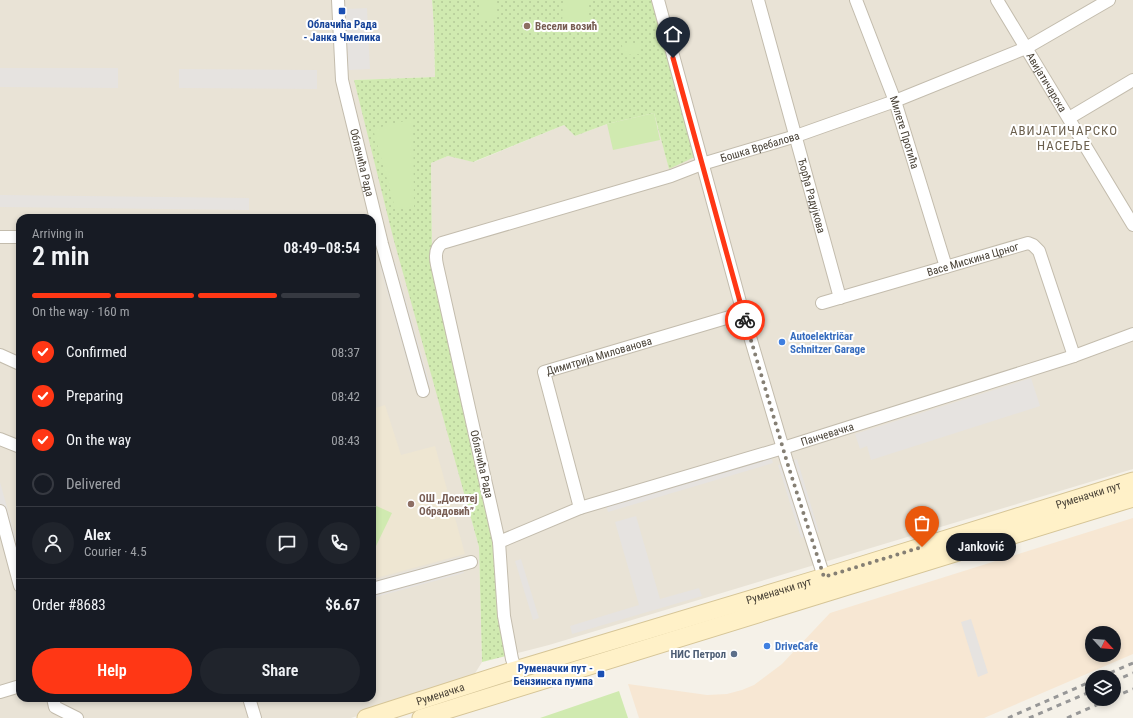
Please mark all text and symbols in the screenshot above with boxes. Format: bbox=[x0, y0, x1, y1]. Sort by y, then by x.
marker: Облачића Рада - Јанка Чмелика bbox=[337, 6, 347, 16]
pin bbox=[656, 17, 690, 58]
place label: Облачића Рада - Јанка Чмелика bbox=[304, 18, 380, 44]
place label: Весели возић bbox=[535, 20, 597, 33]
marker: Весели возић bbox=[522, 21, 532, 31]
icon: home bbox=[662, 23, 684, 45]
street label: Авијатичарска bbox=[1023, 50, 1069, 115]
street label: Милете Протића bbox=[887, 94, 921, 170]
district label: АВИЈАТИЧАРСКО НАСЕЉЕ bbox=[1010, 123, 1118, 153]
street label: Облачића Рада bbox=[347, 127, 376, 198]
street label: Бошка Вребалова bbox=[719, 129, 801, 165]
street label: Ђорђа Радујкова bbox=[795, 157, 828, 235]
text: Arriving in bbox=[32, 226, 84, 241]
text: 08:49–08:54 bbox=[283, 239, 360, 257]
street label: Васе Мискина Црног bbox=[925, 240, 1020, 279]
text: 2 min bbox=[32, 241, 90, 271]
courier bbox=[725, 300, 765, 340]
text: On the way · 160 m bbox=[32, 304, 129, 319]
icon: bike bbox=[734, 309, 756, 331]
place label: Autoelektričar Schnitzer Garage bbox=[790, 330, 865, 356]
street label: Димитрија Милованова bbox=[545, 334, 653, 378]
marker: Autoelektričar Schnitzer Garage bbox=[777, 337, 787, 347]
icon: check bbox=[32, 341, 54, 363]
text: Confirmed bbox=[66, 343, 127, 361]
text: 08:37 bbox=[331, 345, 360, 360]
icon: check bbox=[32, 385, 54, 407]
text: Preparing bbox=[66, 387, 123, 405]
text: 08:42 bbox=[331, 389, 360, 404]
street label: Панчевачка bbox=[799, 420, 856, 449]
icon: check bbox=[32, 429, 54, 451]
street label: Облачића Рада bbox=[467, 429, 496, 499]
text: On the way bbox=[66, 431, 131, 449]
text: 08:43 bbox=[331, 433, 360, 448]
text: Delivered bbox=[66, 475, 121, 493]
street label: Руменачки пут bbox=[1054, 479, 1123, 512]
place label: ОШ „Доситеј Обрадовић” bbox=[419, 492, 478, 518]
marker: ОШ „Доситеј Обрадовић” bbox=[406, 499, 416, 509]
pin bbox=[905, 506, 939, 547]
icon: bag bbox=[911, 512, 933, 534]
button: person bbox=[32, 522, 74, 564]
button: chat bbox=[266, 522, 308, 564]
button: phone bbox=[318, 522, 360, 564]
text: Alex bbox=[84, 526, 111, 544]
callout: Janković bbox=[946, 533, 1016, 561]
text: Janković bbox=[958, 539, 1004, 554]
text: Courier · 4.5 bbox=[84, 544, 147, 559]
street label: Руменачки пут bbox=[745, 575, 813, 607]
text: Order #8683 bbox=[32, 596, 106, 614]
text: $6.67 bbox=[325, 596, 360, 614]
north arrow bbox=[1085, 626, 1121, 662]
map controls bbox=[1085, 626, 1121, 706]
place label: DriveCafe bbox=[775, 640, 818, 653]
marker: DriveCafe bbox=[762, 641, 772, 651]
button: Help bbox=[32, 648, 192, 694]
button: Share bbox=[200, 648, 360, 694]
place label: НИС Петрол bbox=[670, 648, 726, 661]
marker: НИС Петрол bbox=[729, 649, 739, 659]
place label: Руменачки пут - Бензинска пумпа bbox=[514, 662, 593, 688]
marker: Руменачки пут - Бензинска пумпа bbox=[596, 669, 606, 679]
button: layers bbox=[1085, 670, 1121, 706]
street label: Руменачка bbox=[415, 681, 466, 708]

